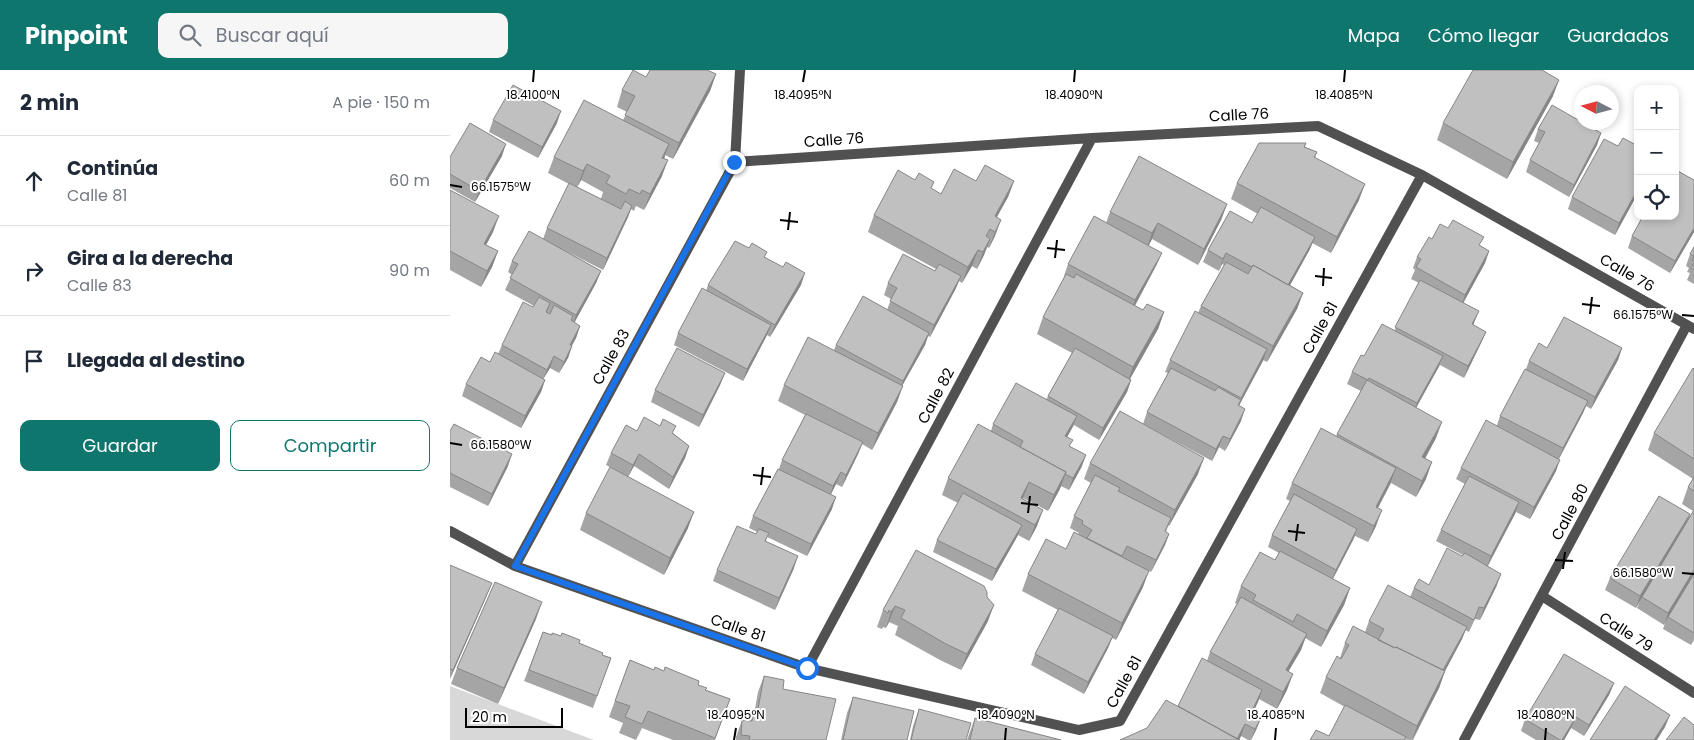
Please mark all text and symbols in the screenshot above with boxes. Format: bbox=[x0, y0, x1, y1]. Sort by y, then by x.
search box bbox=[158, 13, 508, 58]
text: Pinpoint bbox=[25, 19, 128, 52]
icon: search bbox=[176, 21, 204, 49]
text: Buscar aquí bbox=[216, 22, 329, 49]
text: Mapa bbox=[1348, 23, 1400, 48]
text: Cómo llegar bbox=[1428, 23, 1539, 48]
text: Guardados bbox=[1567, 23, 1669, 48]
north arrow bbox=[1574, 85, 1619, 130]
map controls bbox=[1634, 85, 1679, 220]
button: + bbox=[1634, 85, 1679, 130]
text: 18.4100°N bbox=[506, 86, 560, 103]
text: 18.4095°N bbox=[774, 86, 832, 103]
text: 18.4090°N bbox=[1045, 86, 1103, 103]
text: 18.4085°N bbox=[1315, 86, 1373, 103]
text: 2 min bbox=[20, 88, 79, 117]
text: A pie · 150 m bbox=[332, 91, 430, 114]
street label: Calle 76 bbox=[1208, 102, 1270, 127]
street label: Calle 76 bbox=[803, 127, 865, 152]
button: − bbox=[1634, 130, 1679, 175]
route end bbox=[723, 151, 746, 174]
text: Continúa bbox=[67, 155, 158, 182]
icon: ahead bbox=[20, 167, 48, 195]
text: 60 m bbox=[389, 169, 430, 192]
button: locate bbox=[1634, 175, 1679, 220]
text: 66.1575°W bbox=[471, 178, 531, 195]
text: Calle 81 bbox=[67, 184, 127, 207]
text: Gira a la derecha bbox=[67, 245, 233, 272]
street label: Calle 76 bbox=[1596, 248, 1659, 297]
icon: right bbox=[20, 257, 48, 285]
text: 90 m bbox=[389, 259, 430, 282]
text: Calle 83 bbox=[67, 274, 132, 297]
street label: Calle 81 bbox=[1297, 298, 1342, 358]
text: 66.1575°W bbox=[1613, 306, 1673, 323]
street label: Calle 83 bbox=[587, 325, 634, 388]
icon: arrive bbox=[20, 347, 48, 375]
text: Llegada al destino bbox=[67, 347, 245, 374]
street label: Calle 82 bbox=[912, 364, 959, 427]
button: Guardar bbox=[20, 420, 220, 471]
button: Compartir bbox=[230, 420, 430, 471]
text: 66.1580°W bbox=[471, 436, 532, 453]
street label: Calle 80 bbox=[1546, 480, 1593, 544]
text: 66.1580°W bbox=[1613, 564, 1674, 581]
street label: Calle 79 bbox=[1595, 607, 1657, 656]
street label: Calle 81 bbox=[708, 608, 768, 647]
street label: Calle 81 bbox=[1101, 652, 1146, 712]
route start bbox=[796, 657, 819, 680]
scale bar bbox=[465, 705, 562, 728]
text: 18.4095°N bbox=[707, 706, 765, 723]
text: 18.4090°N bbox=[977, 706, 1035, 723]
text: 18.4085°N bbox=[1247, 706, 1305, 723]
text: 18.4080°N bbox=[1517, 706, 1575, 723]
text: 20 m bbox=[472, 707, 507, 727]

